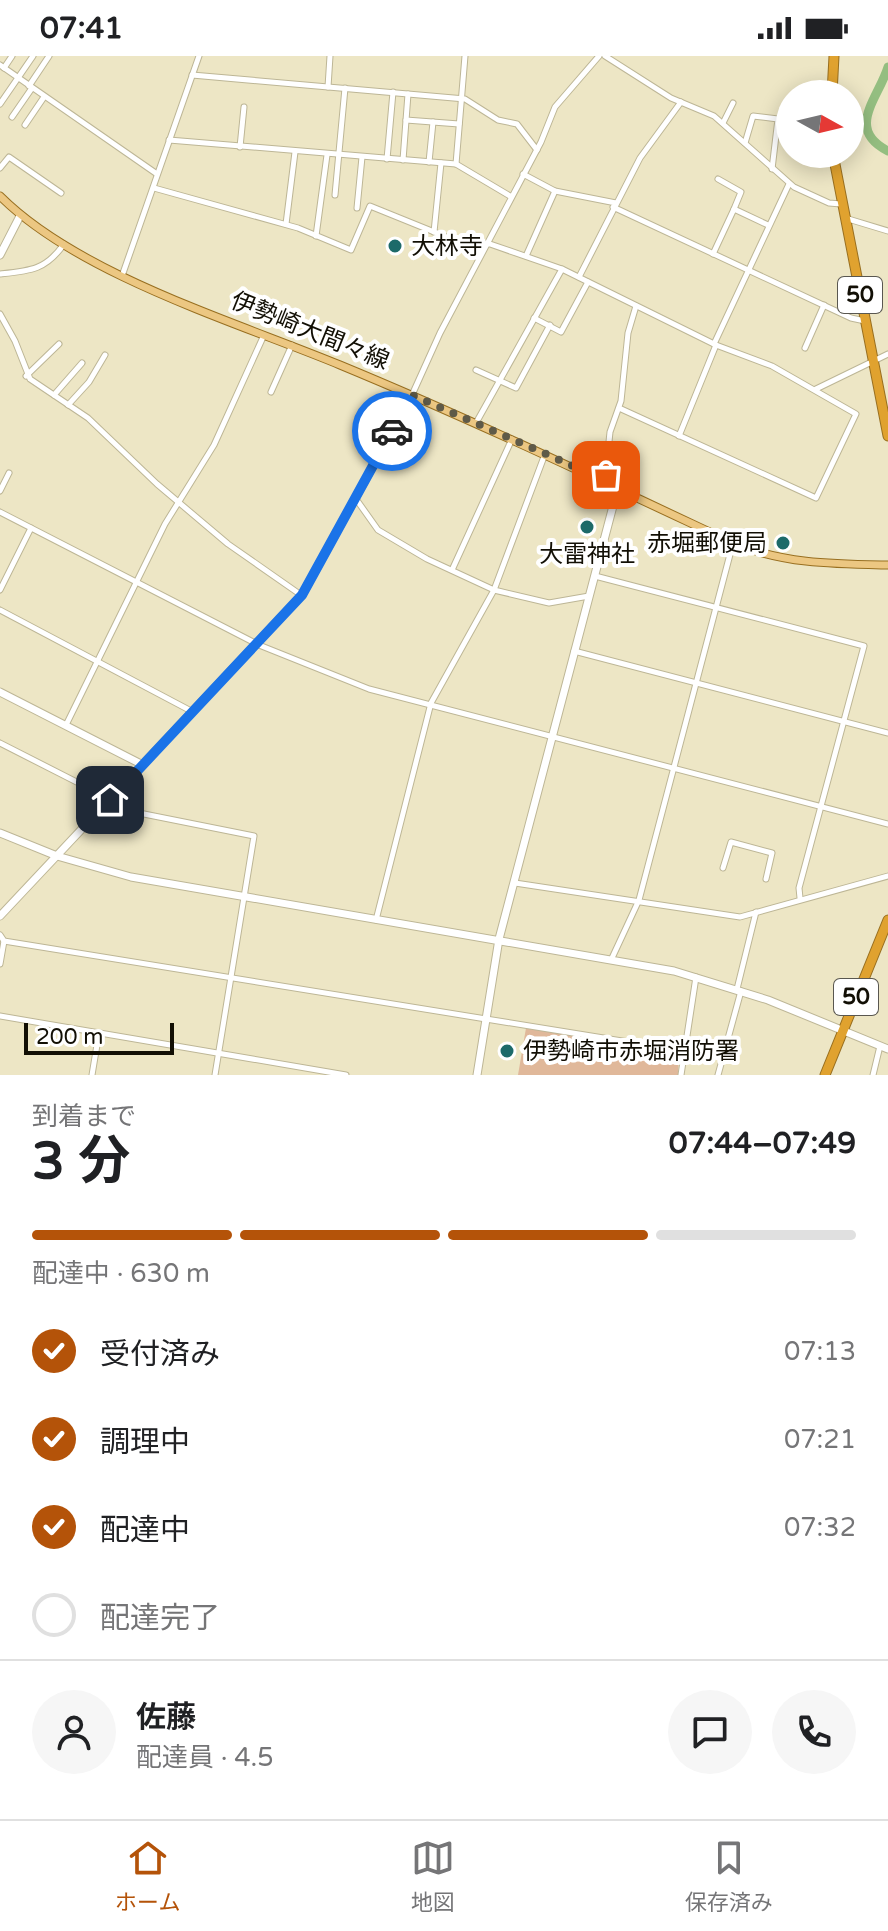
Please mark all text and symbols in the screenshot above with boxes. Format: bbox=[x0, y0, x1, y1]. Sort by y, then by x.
text: 07:41 bbox=[40, 10, 123, 47]
north arrow bbox=[776, 80, 864, 168]
map controls bbox=[776, 80, 864, 168]
place label: 大林寺 bbox=[411, 232, 483, 261]
marker: 大林寺 bbox=[386, 237, 404, 255]
road number: 50 bbox=[838, 277, 882, 313]
street label: 伊勢崎大間々線 bbox=[227, 286, 393, 376]
courier bbox=[352, 391, 432, 471]
icon: car bbox=[370, 409, 414, 453]
pin bbox=[572, 441, 640, 509]
icon: bag bbox=[584, 453, 628, 497]
marker: 大雷神社 bbox=[578, 518, 596, 536]
place label: 赤堀郵便局 bbox=[647, 529, 767, 558]
marker: 赤堀郵便局 bbox=[774, 534, 792, 552]
place label: 大雷神社 bbox=[539, 540, 635, 569]
pin bbox=[76, 766, 144, 834]
icon: home bbox=[88, 778, 132, 822]
road number: 50 bbox=[834, 979, 878, 1015]
scale bar bbox=[24, 1019, 174, 1055]
text: 200 m bbox=[36, 1024, 103, 1050]
place label: 伊勢崎市赤堀消防署 bbox=[523, 1037, 739, 1066]
marker: 伊勢崎市赤堀消防署 bbox=[498, 1042, 516, 1060]
text: 到着まで bbox=[32, 1101, 136, 1132]
text: 07:44–07:49 bbox=[669, 1125, 856, 1162]
text: 3 分 bbox=[32, 1130, 130, 1193]
text: 配達中 · 630 m bbox=[32, 1258, 210, 1289]
icon: check bbox=[32, 1329, 76, 1373]
text: 受付済み bbox=[100, 1336, 220, 1373]
text: 07:13 bbox=[784, 1336, 856, 1367]
icon: check bbox=[32, 1417, 76, 1461]
text: 調理中 bbox=[100, 1424, 190, 1461]
text: 07:21 bbox=[784, 1424, 856, 1455]
icon: check bbox=[32, 1505, 76, 1549]
text: 配達中 bbox=[100, 1512, 190, 1549]
text: 07:32 bbox=[784, 1512, 856, 1543]
text: 配達完了 bbox=[100, 1600, 220, 1637]
button: person bbox=[32, 1690, 116, 1774]
button: chat bbox=[668, 1690, 752, 1774]
button: phone bbox=[772, 1690, 856, 1774]
text: 佐藤 bbox=[136, 1699, 196, 1736]
text: 配達員 · 4.5 bbox=[136, 1742, 274, 1773]
tab: ホーム bbox=[115, 1836, 180, 1916]
tab: 地図 bbox=[411, 1836, 455, 1916]
tab: 保存済み bbox=[685, 1836, 773, 1916]

